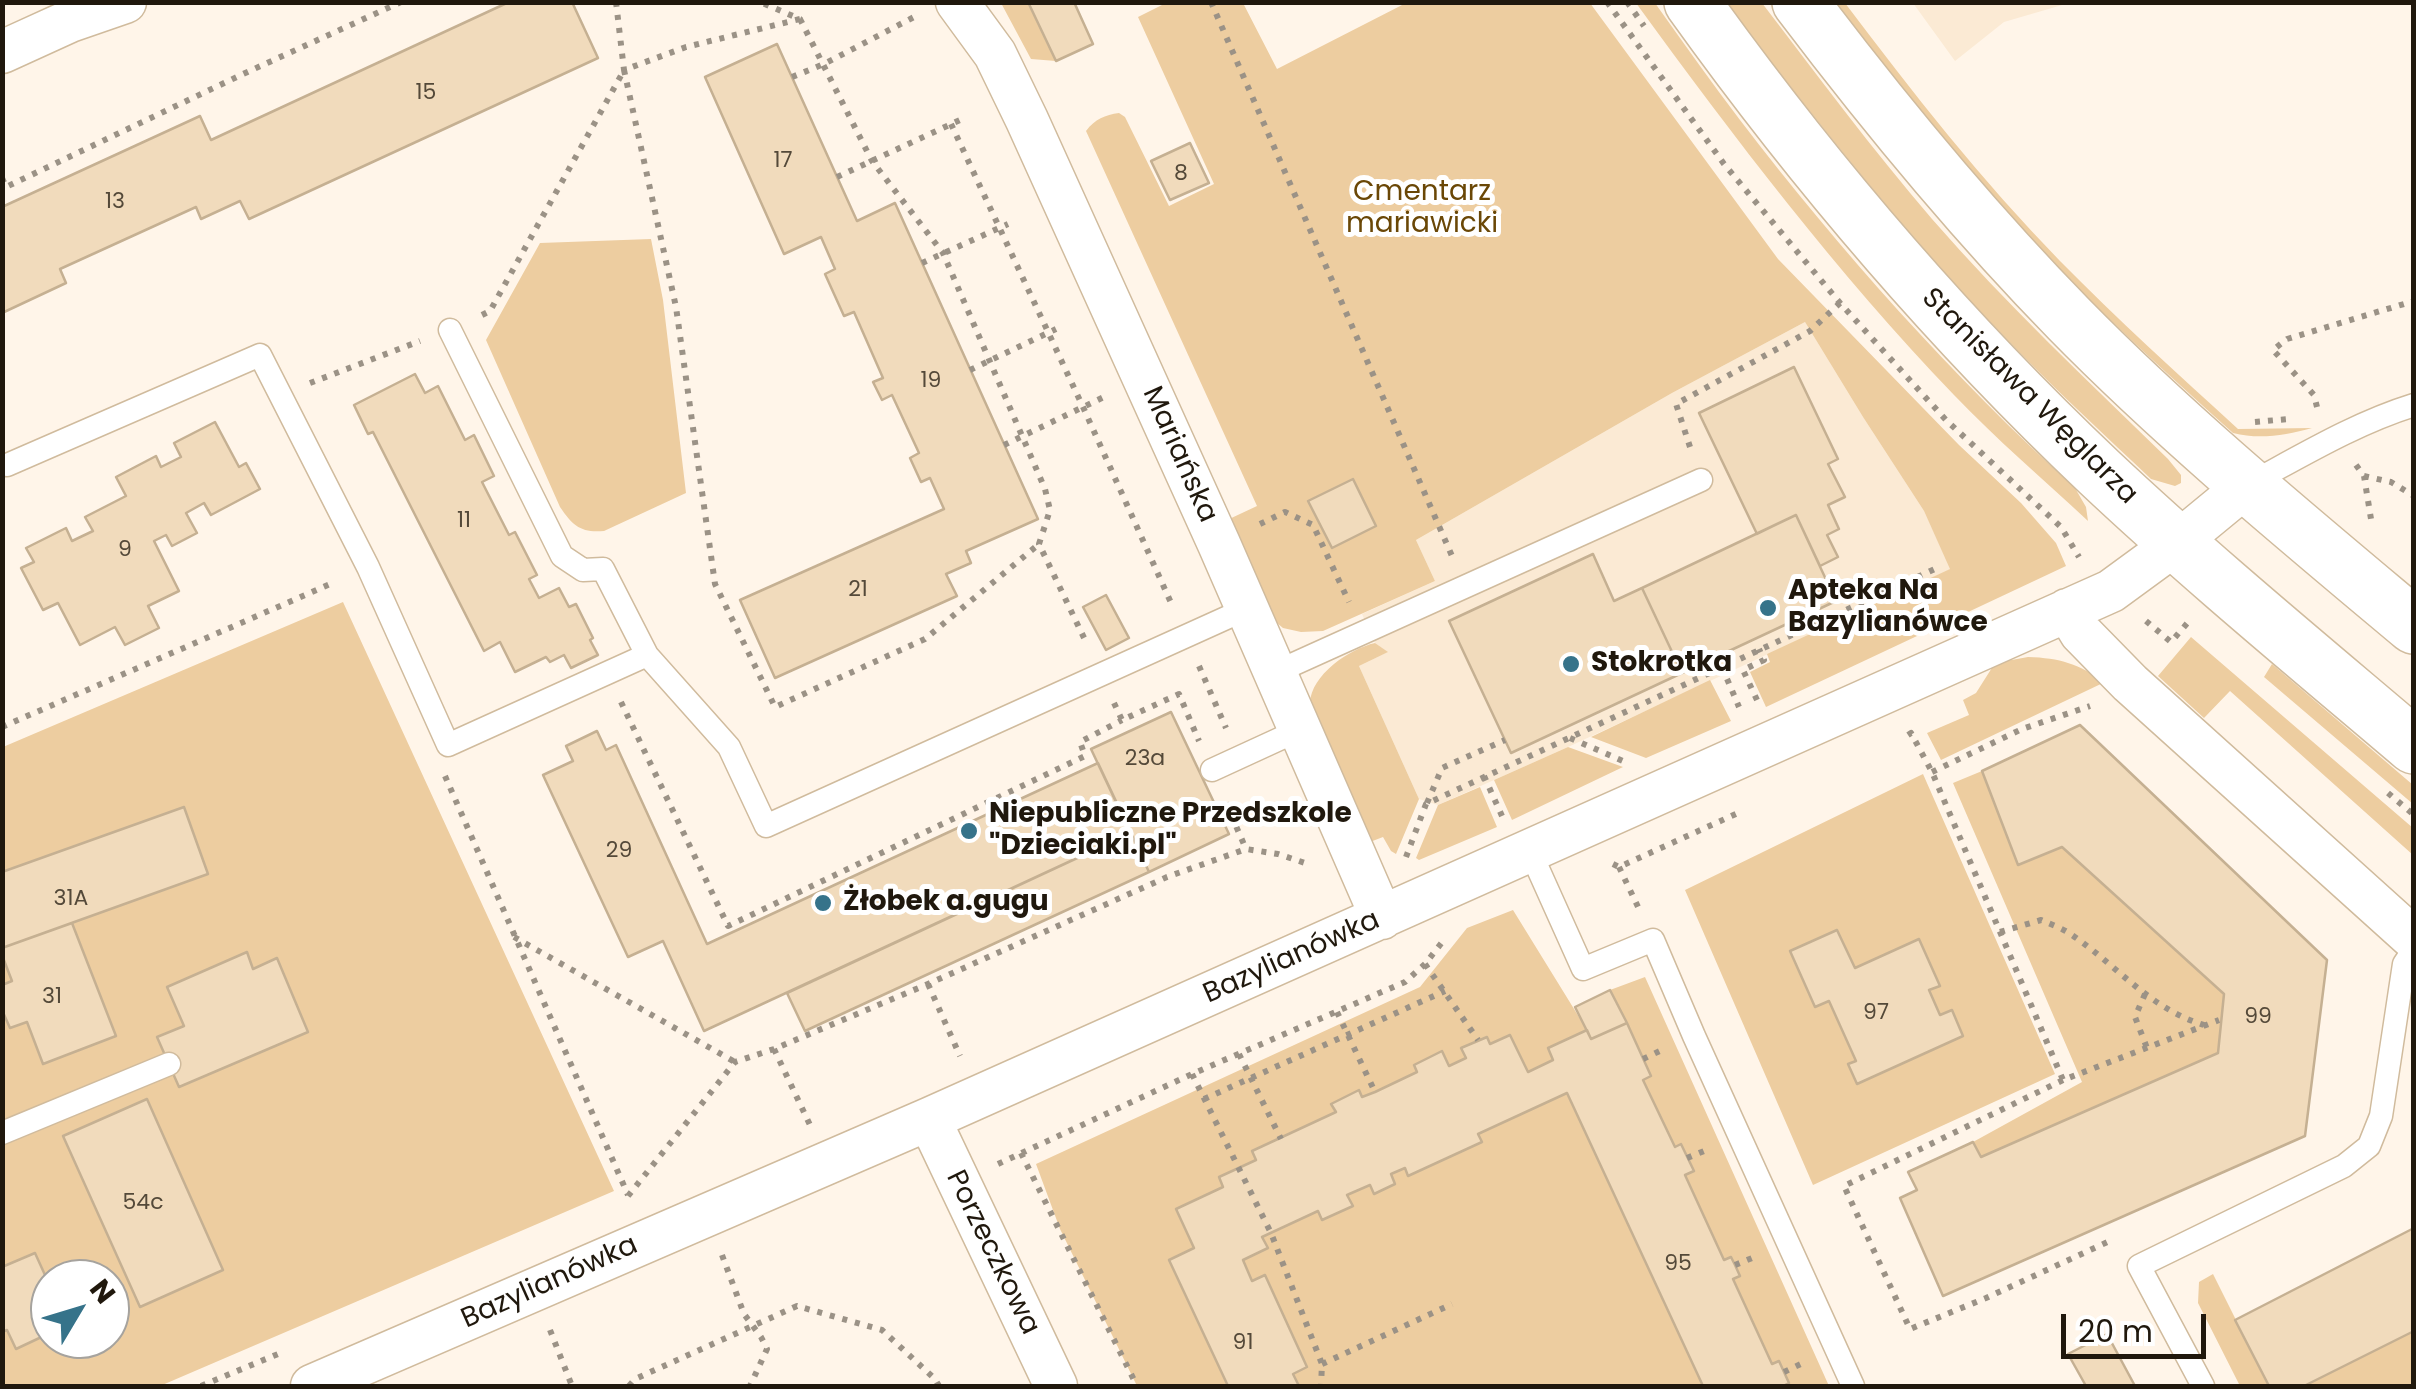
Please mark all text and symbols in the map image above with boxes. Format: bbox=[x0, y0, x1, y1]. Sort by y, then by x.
house number: 15 bbox=[416, 80, 436, 106]
house number: 17 bbox=[773, 148, 793, 174]
house number: 8 bbox=[1174, 161, 1188, 187]
park label: Cmentarz mariawicki bbox=[1346, 176, 1498, 242]
house number: 13 bbox=[105, 189, 125, 215]
street label: Stanisława Węglarza bbox=[1914, 282, 2144, 512]
house number: 19 bbox=[921, 368, 941, 394]
street label: Mariańska bbox=[1134, 382, 1224, 528]
house number: 11 bbox=[457, 508, 471, 534]
house number: 9 bbox=[118, 537, 132, 563]
place label: Apteka Na Bazylianówce bbox=[1788, 575, 1988, 641]
house number: 21 bbox=[848, 577, 868, 603]
marker: Apteka Na Bazylianówce bbox=[1757, 597, 1779, 619]
place label: Stokrotka bbox=[1591, 647, 1732, 681]
marker: Stokrotka bbox=[1560, 653, 1582, 675]
house number: 23a bbox=[1125, 746, 1165, 772]
place label: Niepubliczne Przedszkole "Dzieciaki.pl" bbox=[989, 798, 1352, 864]
marker: Niepubliczne Przedszkole "Dzieciaki.pl" bbox=[958, 820, 980, 842]
house number: 29 bbox=[606, 838, 632, 864]
house number: 31A bbox=[54, 886, 88, 912]
place label: Żłobek a.gugu bbox=[843, 886, 1049, 920]
marker: Żłobek a.gugu bbox=[812, 892, 834, 914]
street label: Bazylianówka bbox=[1199, 904, 1385, 1012]
house number: 31 bbox=[42, 984, 62, 1010]
house number: 97 bbox=[1863, 1000, 1889, 1026]
house number: 99 bbox=[2244, 1004, 2272, 1030]
street label: Porzeczkowa bbox=[938, 1165, 1046, 1341]
house number: 54c bbox=[122, 1190, 164, 1216]
street label: Bazylianówka bbox=[457, 1229, 643, 1337]
house number: 95 bbox=[1664, 1251, 1692, 1277]
north arrow bbox=[30, 1259, 130, 1359]
text: N bbox=[81, 1271, 124, 1312]
scale bar bbox=[2066, 1294, 2211, 1356]
text: 20 m bbox=[2078, 1310, 2153, 1353]
house number: 91 bbox=[1233, 1330, 1253, 1356]

